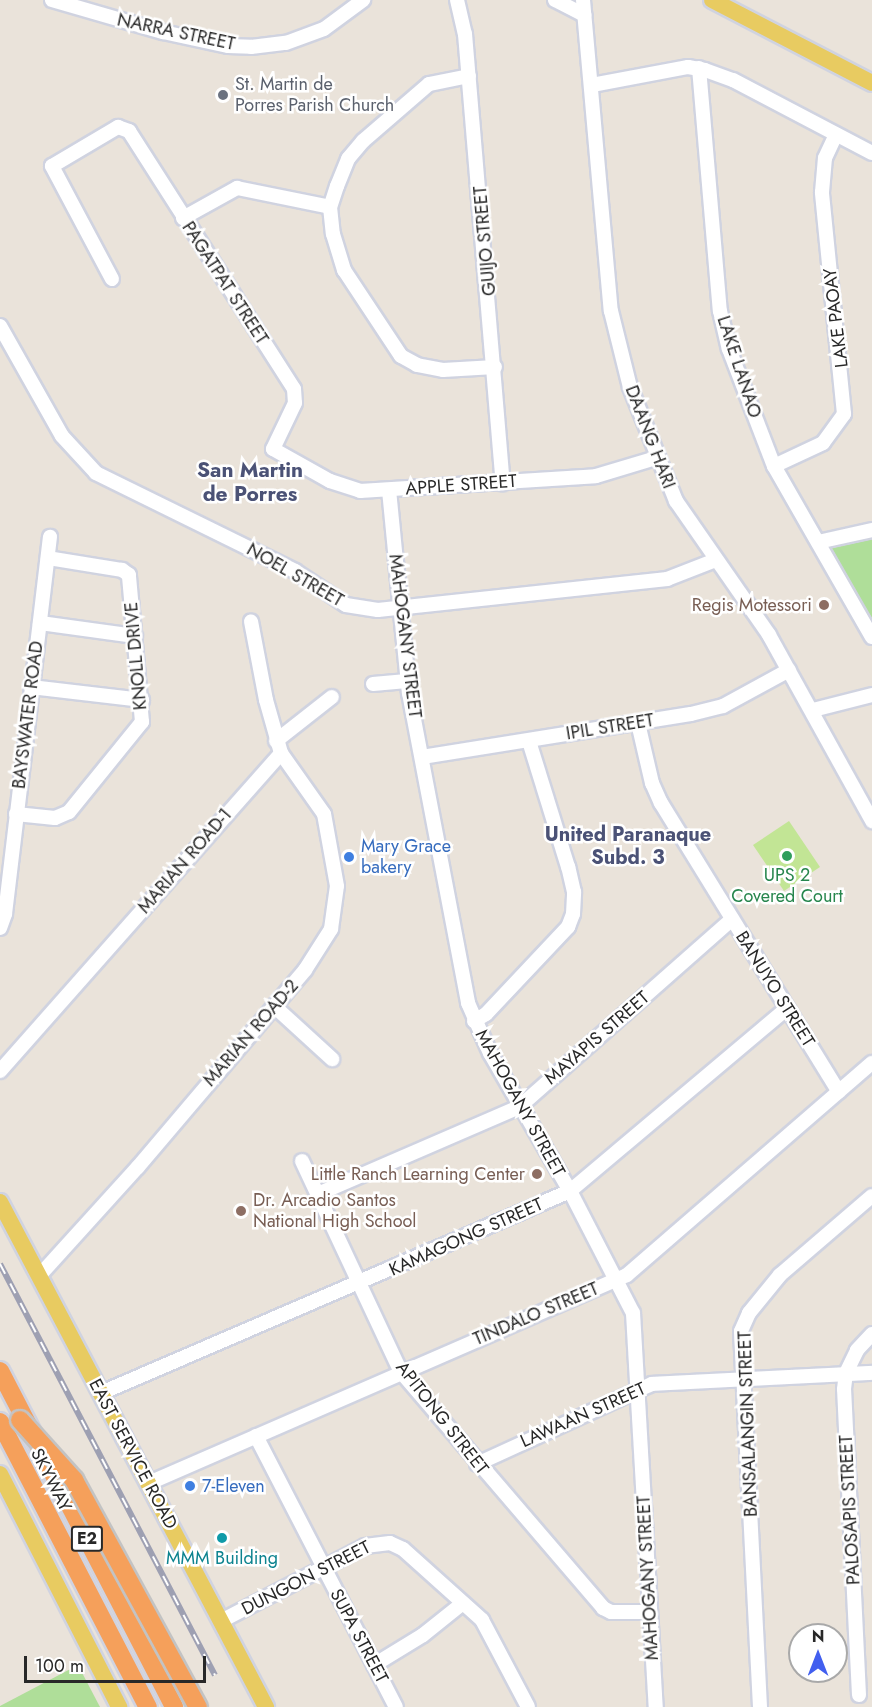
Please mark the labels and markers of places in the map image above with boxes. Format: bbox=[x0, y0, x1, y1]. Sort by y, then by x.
place label: St. Martin de Porres Parish Church bbox=[235, 74, 394, 116]
marker: St. Martin de Porres Parish Church bbox=[216, 88, 230, 102]
place label: Regis Motessori bbox=[692, 594, 812, 616]
marker: Regis Motessori bbox=[817, 598, 831, 612]
place label: Mary Grace bakery bbox=[361, 836, 451, 878]
marker: UPS 2 Covered Court bbox=[780, 849, 794, 863]
marker: Mary Grace bakery bbox=[342, 850, 356, 864]
place label: UPS 2 Covered Court bbox=[731, 865, 843, 908]
place label: Little Ranch Learning Center bbox=[311, 1163, 525, 1185]
marker: Little Ranch Learning Center bbox=[530, 1167, 544, 1181]
place label: Dr. Arcadio Santos National High School bbox=[253, 1190, 416, 1232]
marker: Dr. Arcadio Santos National High School bbox=[234, 1204, 248, 1218]
place label: 7-Eleven bbox=[202, 1475, 265, 1497]
marker: 7-Eleven bbox=[183, 1479, 197, 1493]
marker: MMM Building bbox=[215, 1531, 229, 1545]
place label: MMM Building bbox=[166, 1547, 278, 1569]

